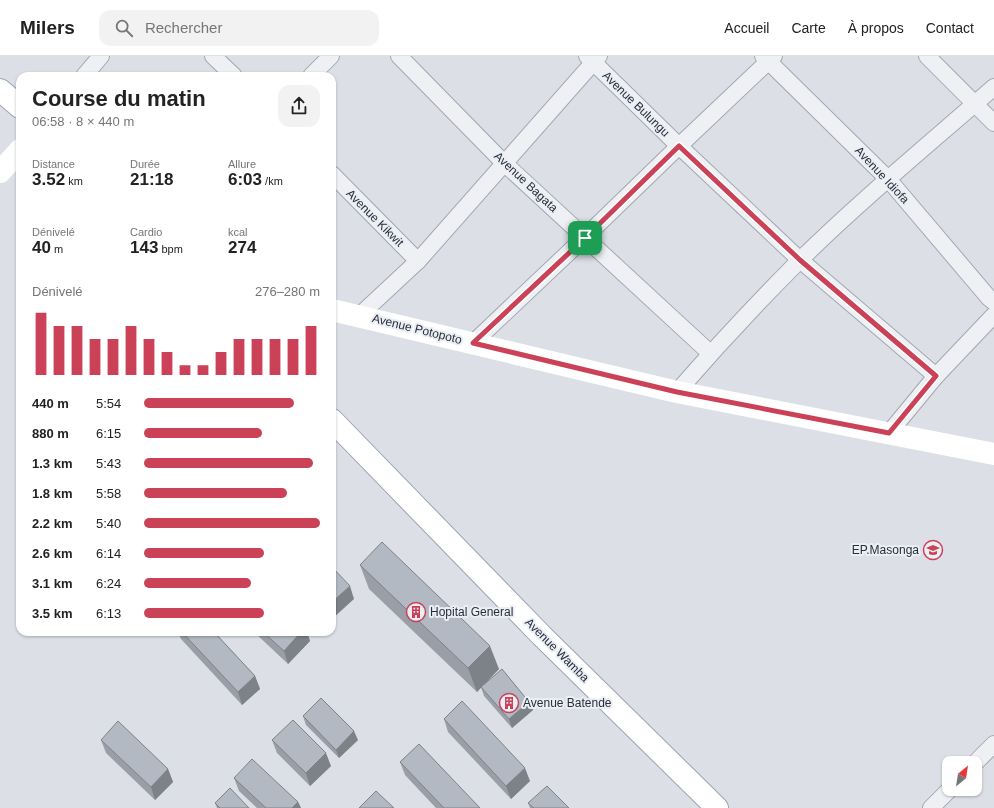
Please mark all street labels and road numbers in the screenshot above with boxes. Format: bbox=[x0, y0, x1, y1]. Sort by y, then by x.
street label: Avenue Bulungu bbox=[600, 68, 672, 140]
street label: Avenue Idiofa bbox=[852, 143, 912, 207]
street label: Avenue Bagata bbox=[491, 149, 561, 215]
street label: Avenue Kikwit bbox=[343, 186, 407, 250]
street label: Avenue Potopoto bbox=[371, 311, 464, 347]
street label: Avenue Wamba bbox=[522, 615, 592, 685]

